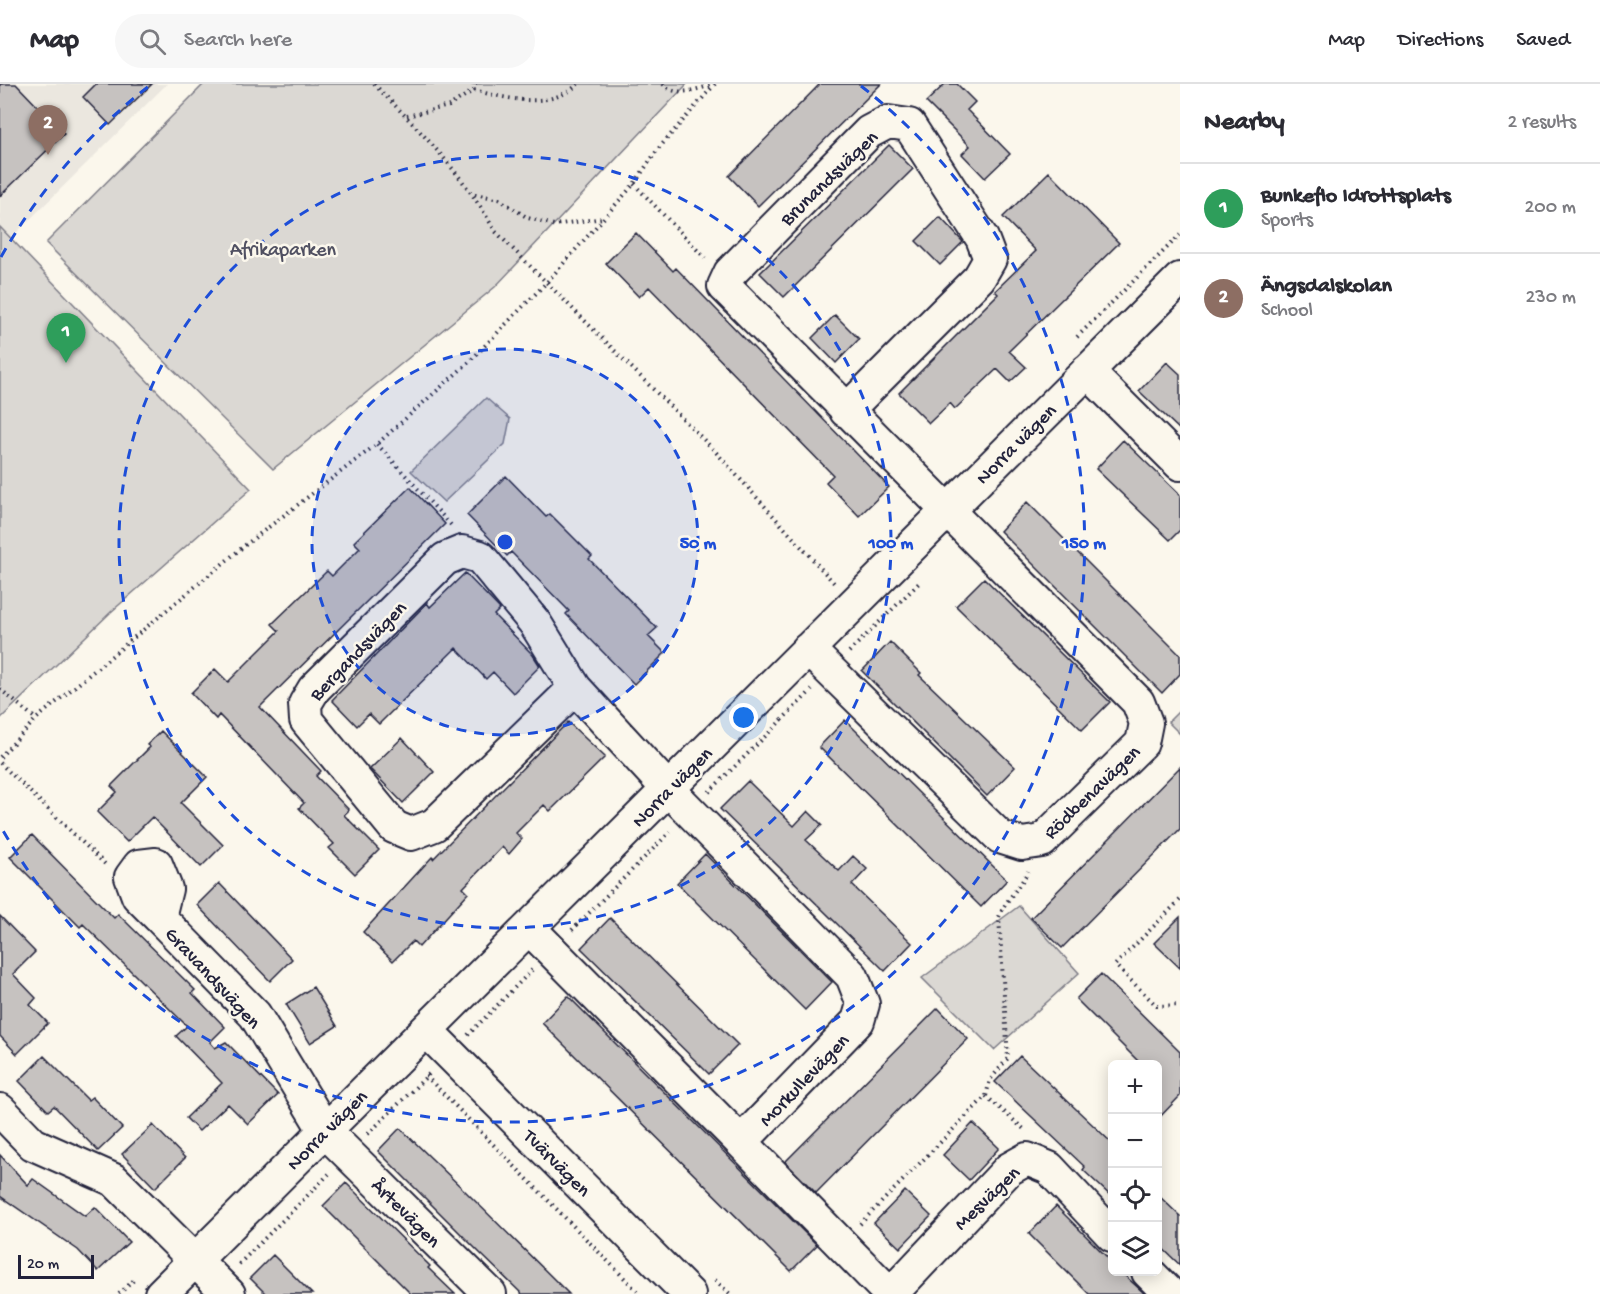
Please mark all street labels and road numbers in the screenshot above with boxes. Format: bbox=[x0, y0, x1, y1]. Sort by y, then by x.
street label: Brunandsvägen bbox=[776, 127, 884, 233]
street label: Norra vägen bbox=[972, 400, 1063, 491]
street label: Bergandsvägen bbox=[305, 597, 413, 708]
street label: Rödbenavägen bbox=[1040, 741, 1147, 845]
street label: Norra vägen bbox=[628, 743, 719, 834]
street label: Gravandsvägen bbox=[159, 924, 265, 1035]
street label: Morkullevägen bbox=[756, 1030, 856, 1133]
street label: Norra vägen bbox=[283, 1086, 374, 1177]
street label: Tvärvägen bbox=[516, 1125, 594, 1203]
street label: Mesvägen bbox=[951, 1162, 1027, 1237]
street label: Årtevägen bbox=[365, 1173, 446, 1254]

